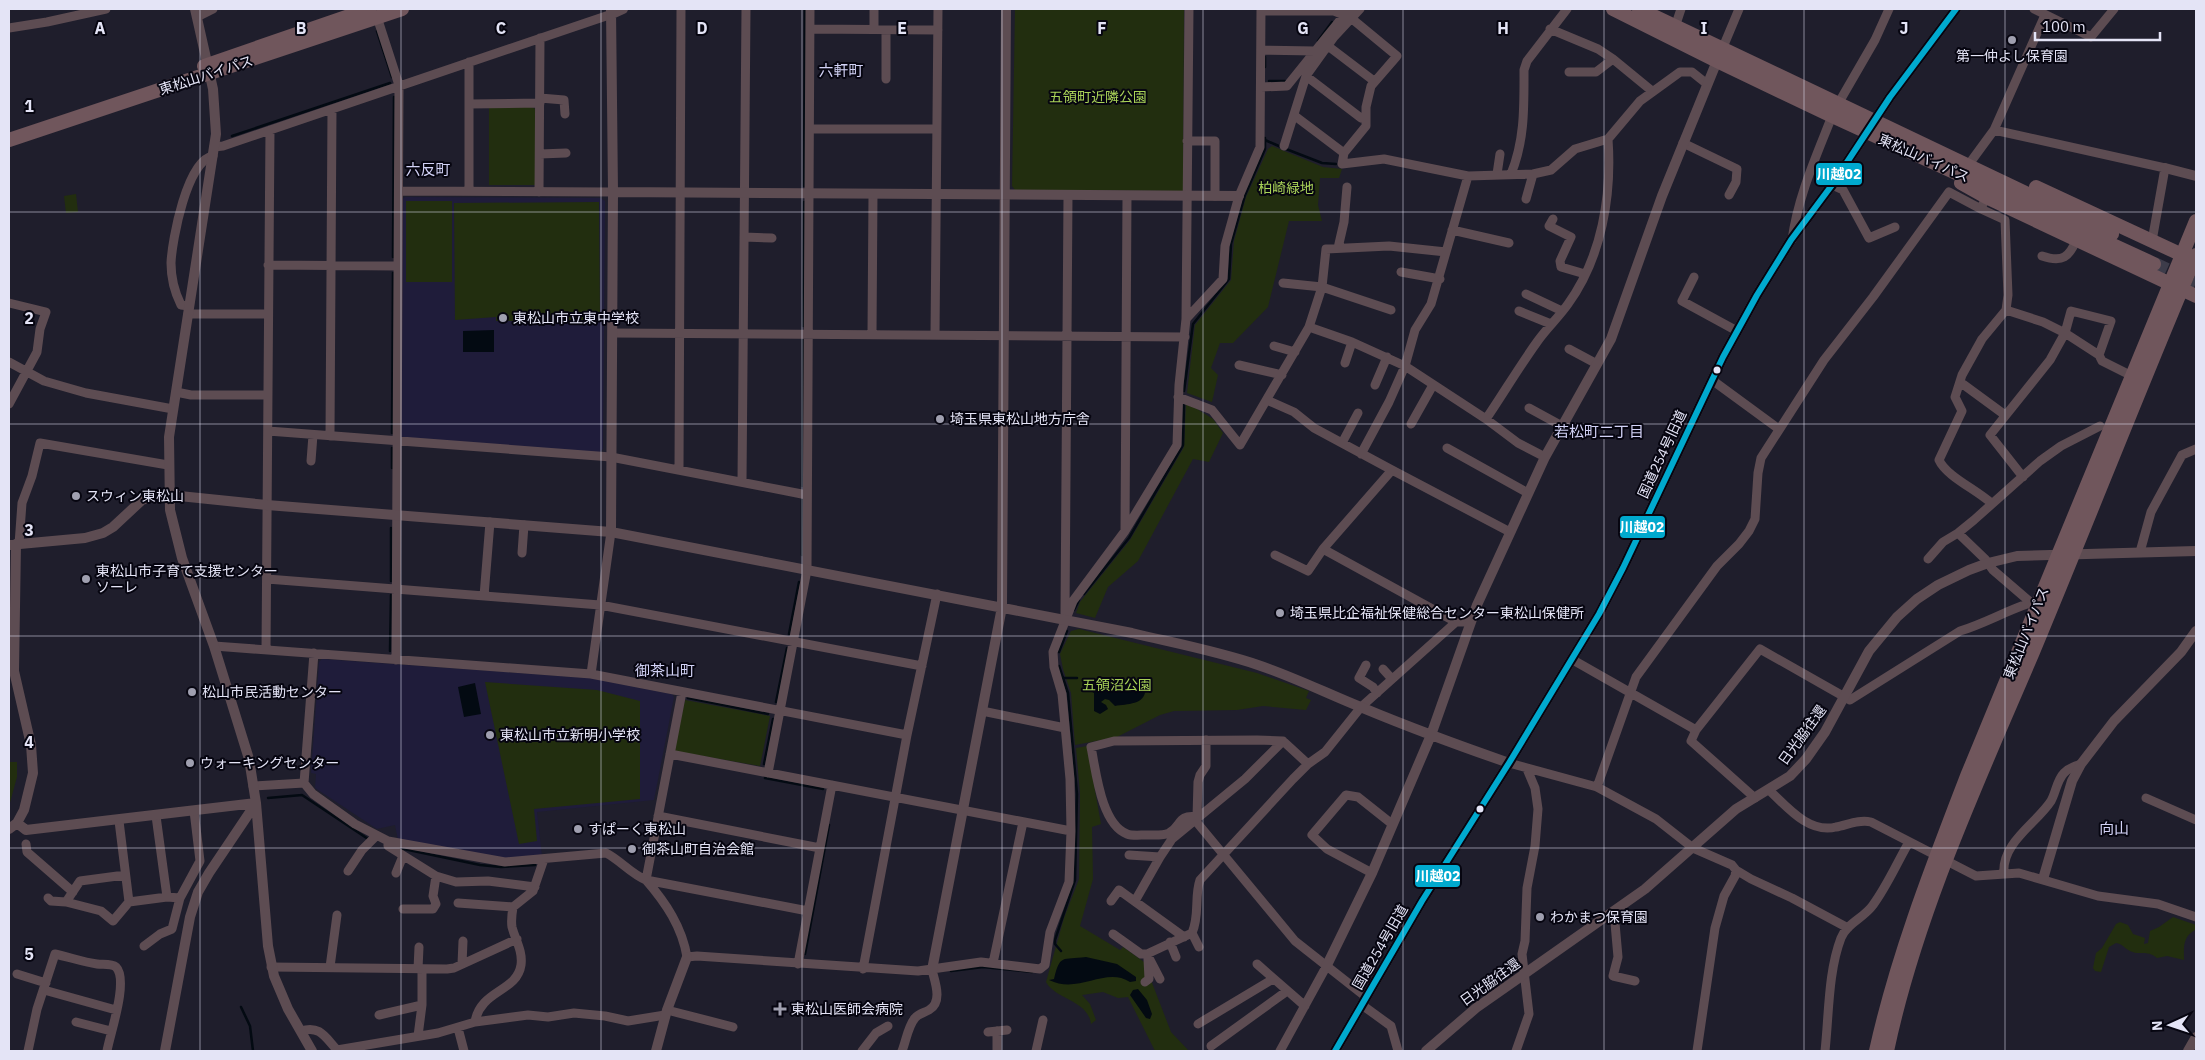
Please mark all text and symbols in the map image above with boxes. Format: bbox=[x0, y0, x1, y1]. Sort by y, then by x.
scale bar bbox=[2035, 10, 2160, 42]
text: 100 m bbox=[2042, 17, 2086, 36]
text: A bbox=[95, 18, 106, 38]
text: B bbox=[296, 18, 307, 38]
text: C bbox=[496, 18, 506, 38]
text: D bbox=[696, 18, 708, 38]
text: E bbox=[897, 18, 907, 38]
text: F bbox=[1097, 18, 1107, 38]
text: G bbox=[1297, 18, 1309, 38]
text: H bbox=[1497, 18, 1509, 38]
text: I bbox=[1701, 18, 1708, 38]
text: J bbox=[1900, 18, 1908, 38]
marker: 第一仲よし保育園 bbox=[2006, 34, 2018, 46]
place label: 第一仲よし保育園 bbox=[1956, 47, 2068, 65]
street label: 東松山バイパス bbox=[157, 51, 255, 99]
district label: 六軒町 bbox=[818, 61, 864, 80]
park label: 五領町近隣公園 bbox=[1049, 88, 1147, 106]
text: 1 bbox=[24, 96, 34, 116]
street label: 東松山バイパス bbox=[1876, 130, 1972, 186]
district label: 六反町 bbox=[405, 160, 451, 179]
line badge: 川越02 bbox=[1815, 162, 1863, 186]
text: 川越02 bbox=[1817, 165, 1861, 183]
park label: 柏崎緑地 bbox=[1258, 179, 1314, 197]
text: 2 bbox=[24, 308, 34, 328]
place label: 東松山市立東中学校 bbox=[513, 309, 639, 327]
marker: 東松山市立東中学校 bbox=[497, 312, 509, 324]
unlabelled marker bbox=[1712, 365, 1722, 375]
street label: 国道254号旧道 bbox=[1634, 407, 1690, 501]
place label: 埼玉県東松山地方庁舎 bbox=[950, 410, 1090, 428]
marker: 埼玉県東松山地方庁舎 bbox=[934, 413, 946, 425]
district label: 若松町二丁目 bbox=[1554, 422, 1644, 441]
place label: スウィン東松山 bbox=[86, 487, 184, 505]
marker: スウィン東松山 bbox=[70, 490, 82, 502]
line badge: 川越02 bbox=[1619, 515, 1666, 539]
text: 川越02 bbox=[1620, 518, 1664, 536]
text: 3 bbox=[24, 520, 34, 540]
place label: 東松山市子育て支援センター ソーレ bbox=[96, 562, 278, 596]
marker: 東松山市子育て支援センター ソーレ bbox=[80, 573, 92, 585]
street label: 東松山バイパス bbox=[1999, 584, 2053, 682]
place label: 埼玉県比企福祉保健総合センター東松山保健所 bbox=[1290, 604, 1584, 622]
marker: 埼玉県比企福祉保健総合センター東松山保健所 bbox=[1274, 607, 1286, 619]
district label: 御茶山町 bbox=[635, 661, 695, 680]
park label: 五領沼公園 bbox=[1082, 676, 1152, 694]
place label: 松山市民活動センター bbox=[202, 683, 342, 701]
marker: 松山市民活動センター bbox=[186, 686, 198, 698]
street label: 日光脇往還 bbox=[1774, 701, 1830, 769]
place label: 東松山市立新明小学校 bbox=[500, 726, 640, 744]
marker: 東松山市立新明小学校 bbox=[484, 729, 496, 741]
text: 4 bbox=[24, 732, 34, 752]
place label: ウォーキングセンター bbox=[200, 754, 340, 772]
marker: ウォーキングセンター bbox=[184, 757, 196, 769]
unlabelled marker bbox=[1475, 804, 1485, 814]
district label: 向山 bbox=[2099, 819, 2129, 838]
place label: すぱーく東松山 bbox=[588, 820, 686, 838]
marker: すぱーく東松山 bbox=[572, 823, 584, 835]
place label: 御茶山町自治会館 bbox=[642, 840, 754, 858]
marker: 御茶山町自治会館 bbox=[626, 843, 638, 855]
line badge: 川越02 bbox=[1414, 864, 1461, 888]
text: 川越02 bbox=[1416, 867, 1460, 885]
street label: 国道254号旧道 bbox=[1348, 901, 1412, 993]
place label: わかまつ保育園 bbox=[1550, 908, 1648, 926]
marker: わかまつ保育園 bbox=[1534, 911, 1546, 923]
text: 5 bbox=[24, 944, 34, 964]
street label: 日光脇往還 bbox=[1456, 954, 1524, 1010]
place label: 東松山医師会病院 bbox=[791, 1000, 903, 1018]
north arrow bbox=[2145, 1000, 2195, 1050]
marker: 東松山医師会病院 bbox=[773, 1002, 787, 1016]
text: N bbox=[2148, 1020, 2166, 1031]

